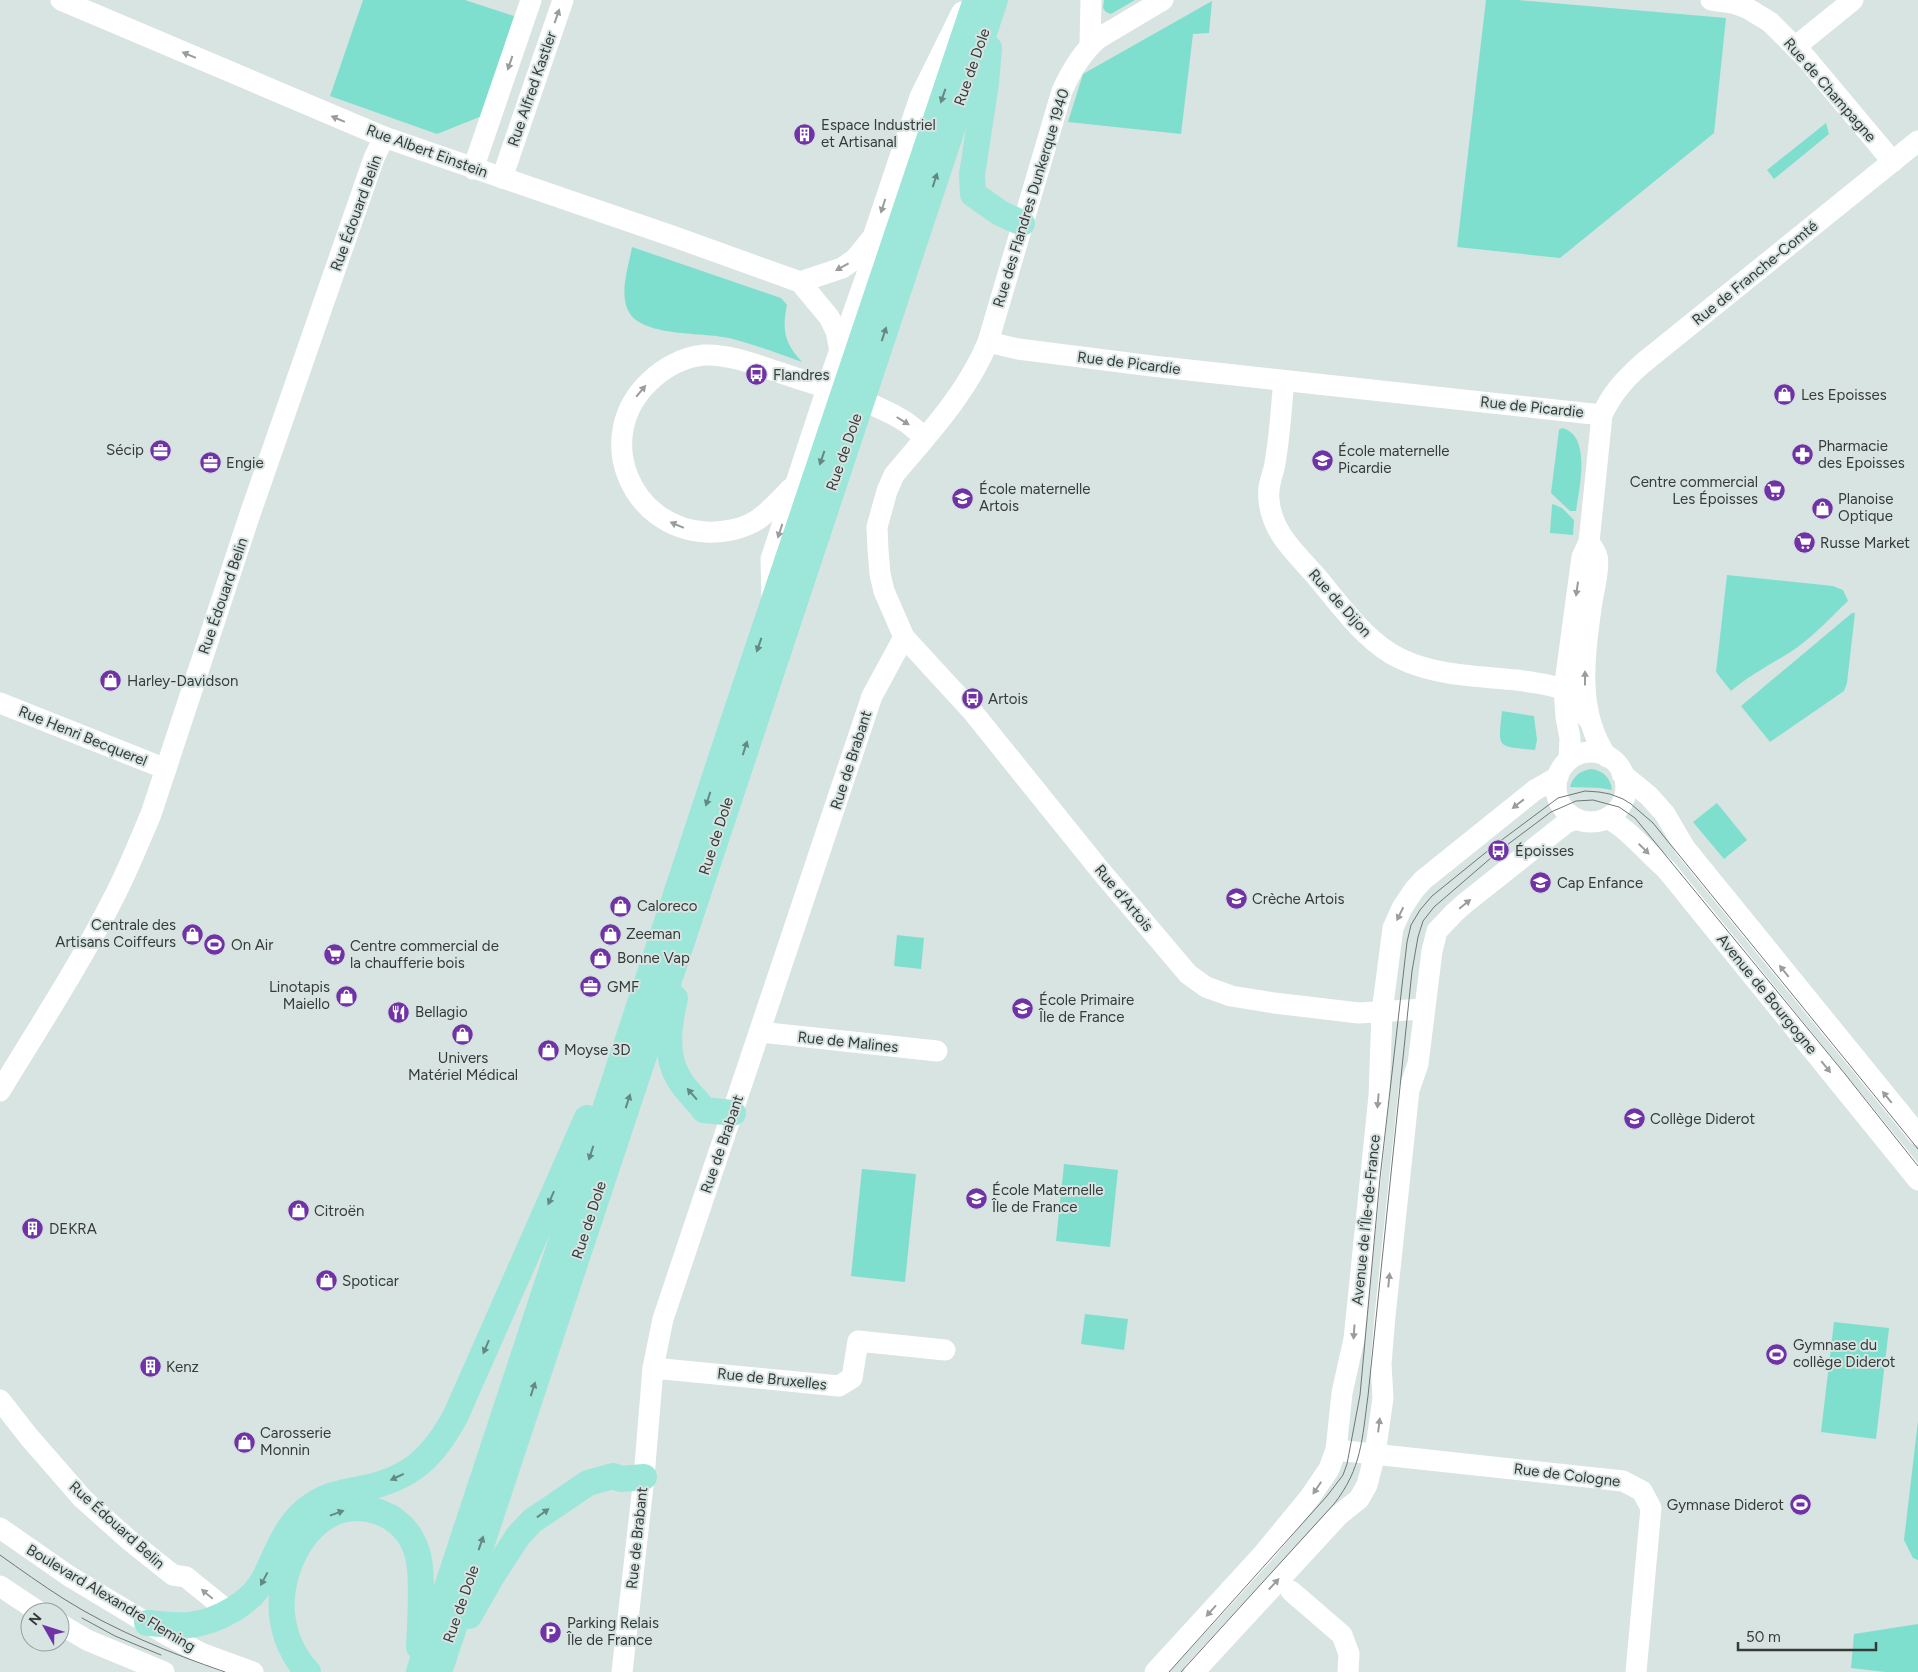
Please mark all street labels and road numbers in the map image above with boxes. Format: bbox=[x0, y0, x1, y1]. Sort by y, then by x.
street label: Rue de Dole bbox=[950, 26, 994, 108]
street label: Rue Alfred Kastler bbox=[504, 29, 560, 149]
street label: Rue de Champagne bbox=[1780, 34, 1880, 146]
street label: Rue des Flandres Dunkerque 1940 bbox=[989, 87, 1073, 309]
street label: Rue Albert Einstein bbox=[364, 121, 490, 181]
street label: Rue Édouard Belin bbox=[327, 153, 385, 273]
street label: Rue de Franche-Comté bbox=[1689, 217, 1821, 329]
street label: Rue de Picardie bbox=[1076, 348, 1182, 378]
street label: Rue de Picardie bbox=[1479, 393, 1585, 421]
street label: Rue de Dole bbox=[822, 411, 866, 493]
street label: Rue Édouard Belin bbox=[195, 535, 251, 657]
street label: Rue de Dijon bbox=[1305, 565, 1375, 641]
street label: Rue Henri Becquerel bbox=[16, 702, 150, 770]
street label: Rue de Brabant bbox=[827, 708, 876, 812]
street label: Rue de Dole bbox=[695, 795, 737, 877]
street label: Rue d'Artois bbox=[1091, 861, 1157, 935]
street label: Avenue de Bourgogne bbox=[1713, 930, 1821, 1058]
street label: Rue de Malines bbox=[797, 1028, 899, 1056]
street label: Rue de Brabant bbox=[697, 1092, 747, 1195]
street label: Avenue de l’Île-de-France bbox=[1348, 1134, 1384, 1306]
street label: Rue de Dole bbox=[568, 1179, 610, 1261]
street label: Rue de Bruxelles bbox=[716, 1364, 828, 1394]
street label: Rue de Cologne bbox=[1513, 1460, 1621, 1490]
street label: Rue Édouard Belin bbox=[66, 1477, 168, 1573]
street label: Rue de Brabant bbox=[623, 1486, 651, 1590]
street label: Boulevard Alexandre Fleming bbox=[23, 1540, 199, 1656]
street label: Rue de Dole bbox=[439, 1563, 483, 1645]

